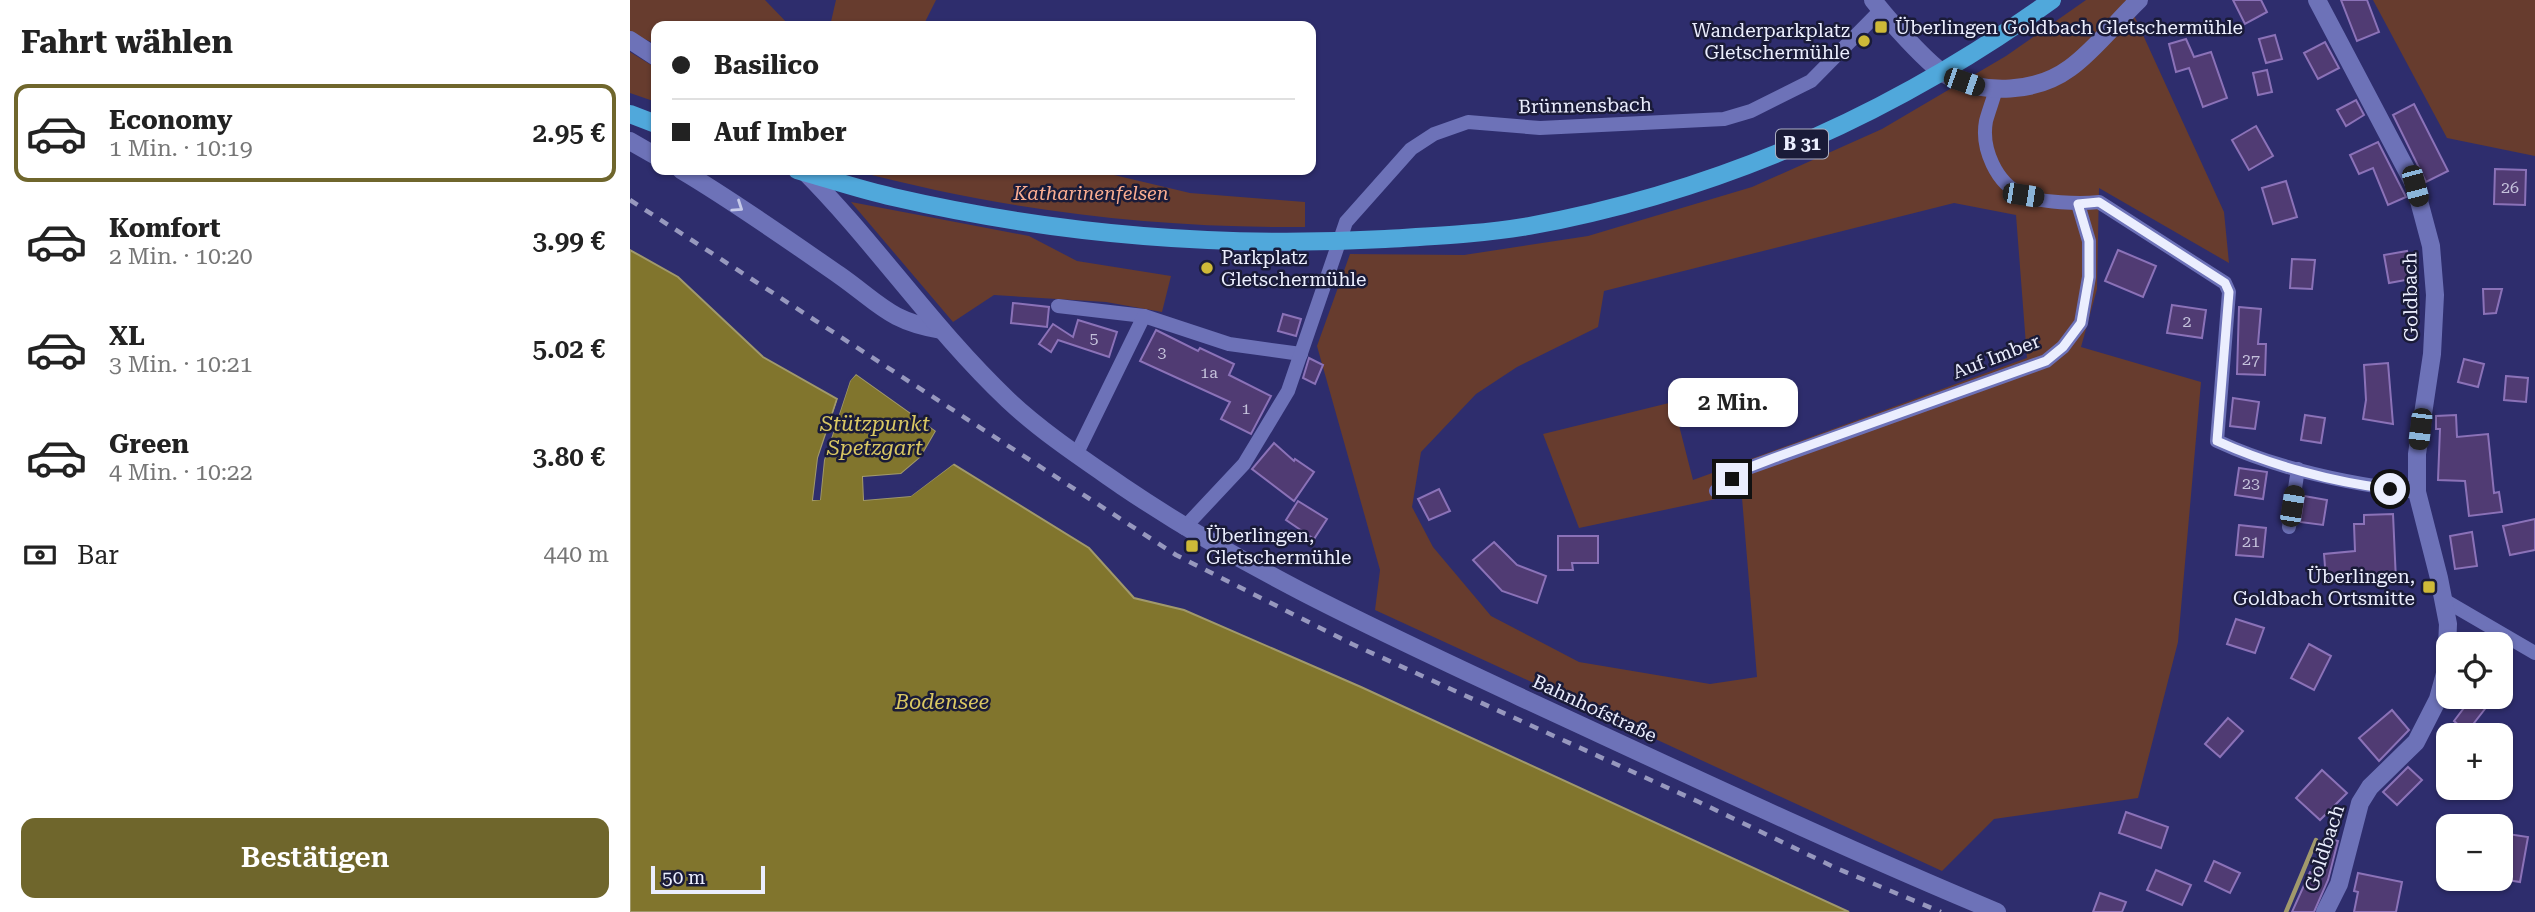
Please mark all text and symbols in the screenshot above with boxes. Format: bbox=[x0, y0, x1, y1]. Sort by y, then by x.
place label: Überlingen Goldbach Gletschermühle bbox=[1895, 16, 2243, 39]
place label: Wanderparkplatz Gletschermühle bbox=[1692, 19, 1850, 64]
marker: Überlingen Goldbach Gletschermühle bbox=[1873, 19, 1889, 35]
text: Fahrt wählen bbox=[21, 23, 233, 61]
marker: Wanderparkplatz Gletschermühle bbox=[1856, 33, 1872, 49]
text: Basilico bbox=[714, 50, 819, 80]
car bbox=[1941, 65, 1988, 99]
street label: Brünnensbach bbox=[1518, 93, 1652, 118]
icon: car bbox=[25, 102, 88, 165]
text: Economy bbox=[109, 105, 232, 135]
text: Auf Imber bbox=[714, 117, 847, 147]
text: 2.95 € bbox=[533, 118, 605, 148]
road number: B 31 bbox=[1776, 130, 1828, 159]
text: 1 Min. · 10:19 bbox=[109, 135, 253, 162]
car bbox=[2400, 163, 2431, 209]
house number: 26 bbox=[2501, 178, 2519, 197]
car bbox=[2001, 181, 2046, 209]
park label: Katharinenfelsen bbox=[1013, 182, 1169, 205]
one-way arrow bbox=[730, 199, 743, 212]
icon: car bbox=[25, 210, 88, 273]
text: Komfort bbox=[109, 213, 221, 243]
text: 3.99 € bbox=[533, 226, 605, 256]
text: 2 Min. · 10:20 bbox=[109, 243, 253, 270]
place label: Parkplatz Gletschermühle bbox=[1221, 246, 1366, 291]
street label: Goldbach bbox=[2398, 252, 2423, 342]
marker: Parkplatz Gletschermühle bbox=[1199, 260, 1215, 276]
house number: 2 bbox=[2183, 312, 2192, 331]
icon: car bbox=[25, 318, 88, 381]
text: XL bbox=[109, 321, 145, 351]
house number: 5 bbox=[1090, 329, 1099, 348]
street label: Auf Imber bbox=[1949, 329, 2043, 384]
text: 5.02 € bbox=[533, 334, 605, 364]
house number: 3 bbox=[1158, 343, 1167, 362]
house number: 27 bbox=[2242, 350, 2260, 369]
text: 3 Min. · 10:21 bbox=[109, 351, 253, 378]
house number: 1a bbox=[1200, 363, 1218, 382]
callout: 2 Min. bbox=[1667, 378, 1797, 426]
text: 2 Min. bbox=[1698, 389, 1768, 416]
house number: 1 bbox=[1242, 399, 1251, 418]
car bbox=[2408, 407, 2433, 451]
water label: Stützpunkt Spetzgart bbox=[819, 412, 930, 460]
icon: car bbox=[25, 426, 88, 489]
text: Green bbox=[109, 429, 189, 459]
text: 3.80 € bbox=[533, 442, 605, 472]
text: 4 Min. · 10:22 bbox=[109, 459, 253, 486]
route end bbox=[1716, 463, 1748, 495]
route start bbox=[2374, 473, 2406, 505]
house number: 23 bbox=[2242, 474, 2260, 493]
car bbox=[2279, 484, 2306, 528]
place label: Überlingen, Gletschermühle bbox=[1206, 524, 1351, 569]
house number: 21 bbox=[2242, 532, 2260, 551]
icon: cash bbox=[21, 536, 59, 574]
marker: Überlingen, Gletschermühle bbox=[1184, 538, 1200, 554]
text: Bar bbox=[77, 540, 119, 570]
text: 440 m bbox=[544, 541, 609, 568]
place label: Überlingen, Goldbach Ortsmitte bbox=[2233, 565, 2415, 610]
marker: Überlingen, Goldbach Ortsmitte bbox=[2421, 579, 2437, 595]
map controls bbox=[2436, 632, 2513, 891]
button: locate bbox=[2436, 632, 2513, 709]
street label: Bahnhofstraße bbox=[1529, 670, 1661, 747]
water label: Bodensee bbox=[894, 690, 989, 714]
button: + bbox=[2436, 723, 2513, 800]
street label: Goldbach bbox=[2300, 802, 2349, 894]
button: − bbox=[2436, 814, 2513, 891]
button: Bestätigen bbox=[21, 818, 609, 898]
scale bar bbox=[651, 863, 765, 895]
text: 50 m bbox=[662, 866, 705, 889]

